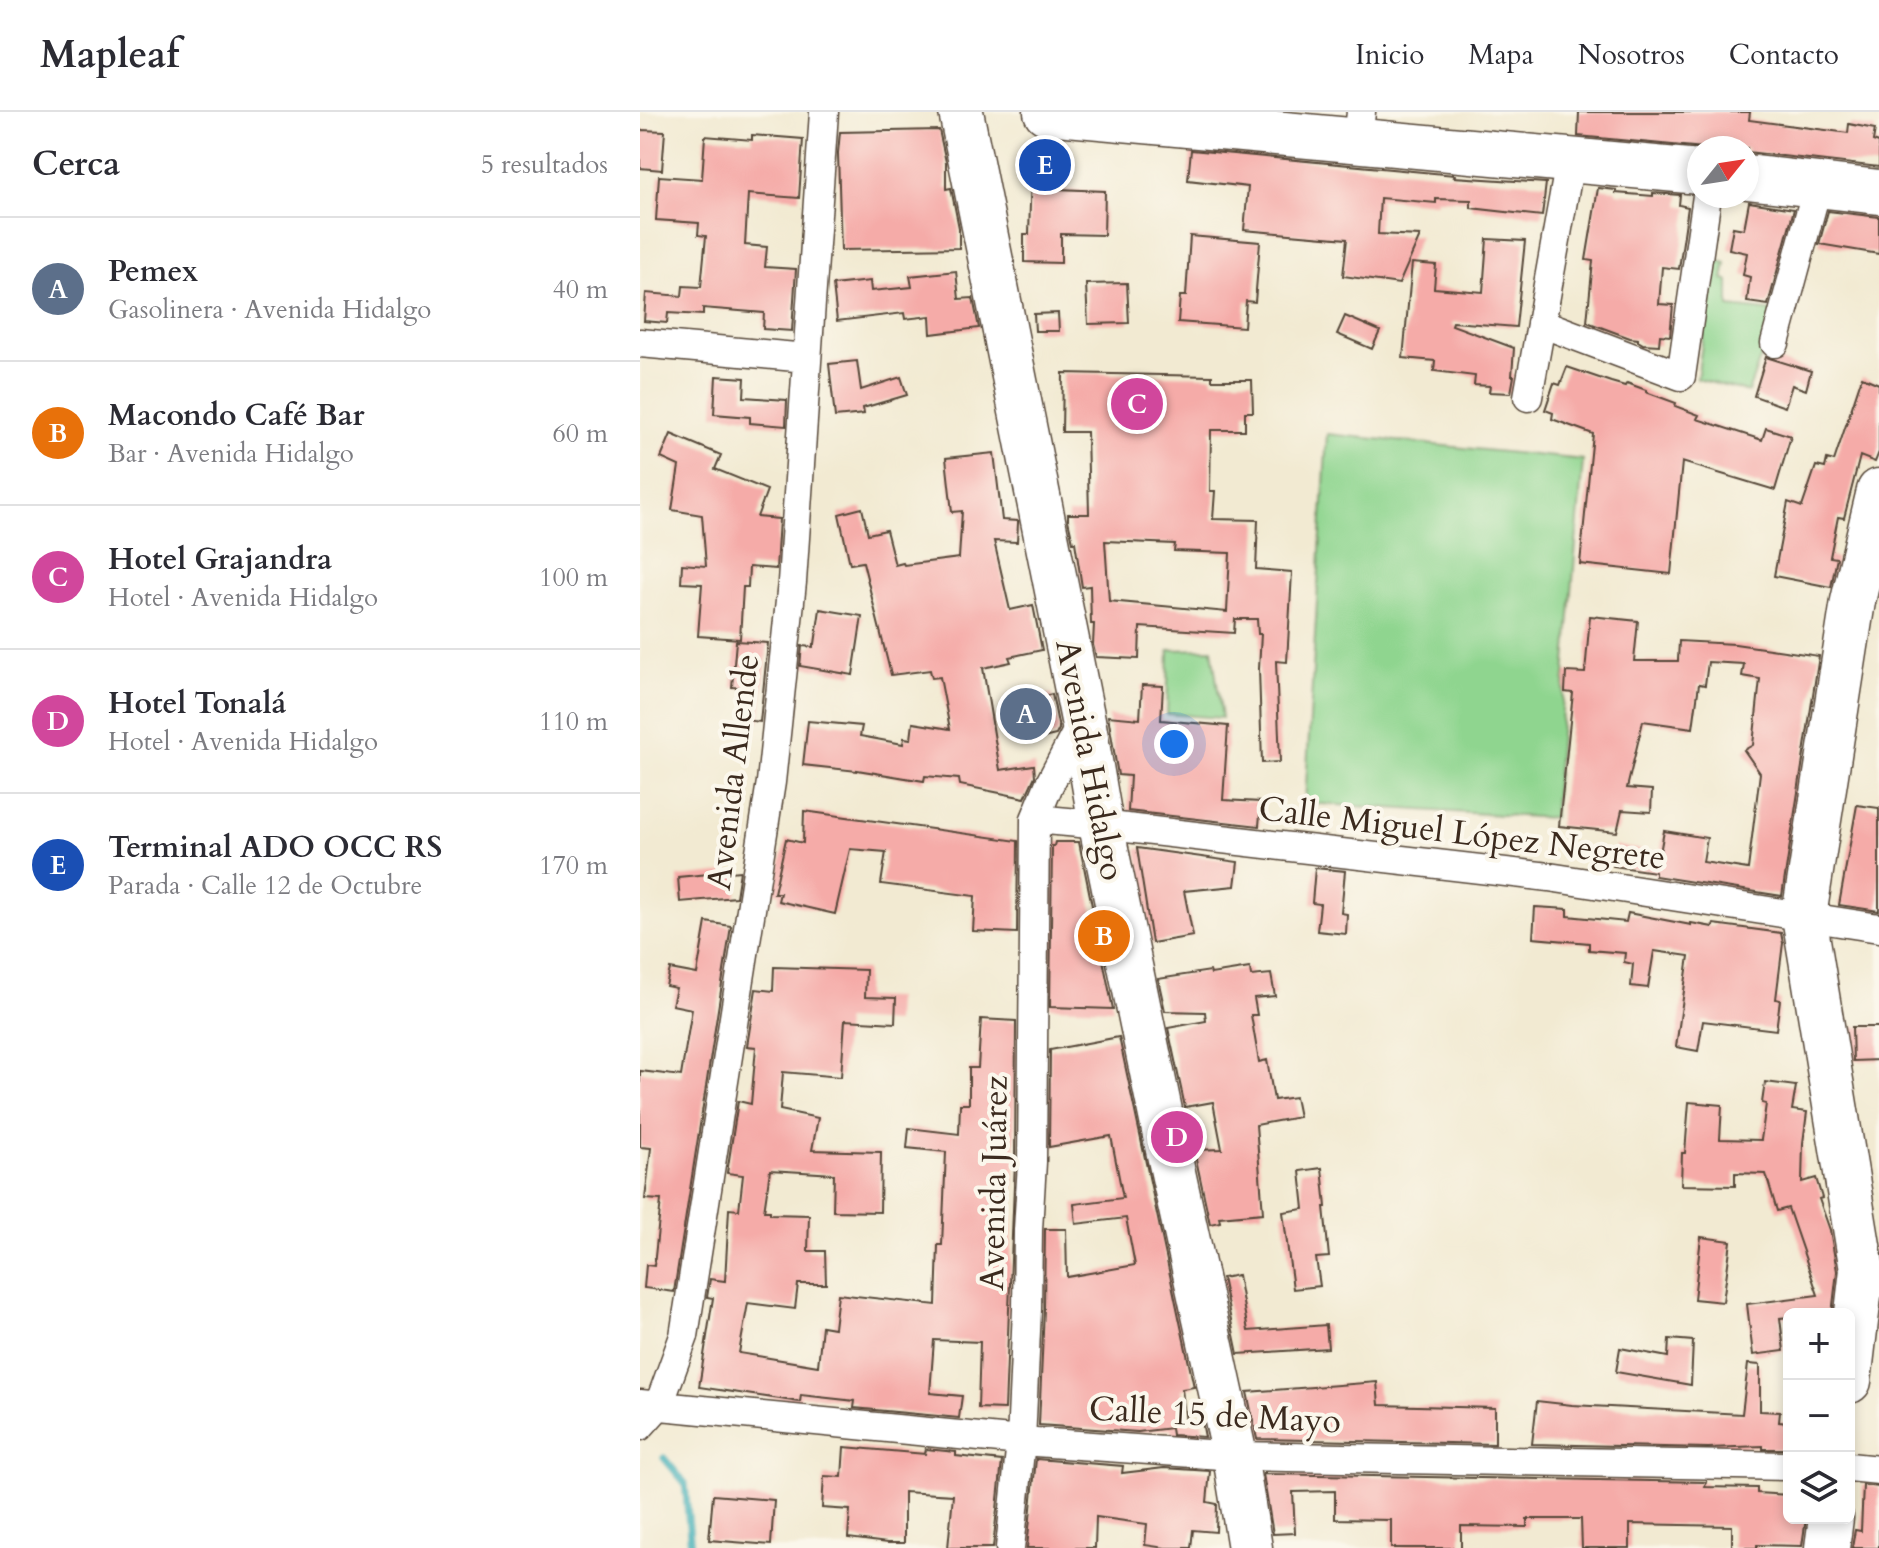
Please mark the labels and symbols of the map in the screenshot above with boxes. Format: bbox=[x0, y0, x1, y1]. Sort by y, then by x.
pin: E bbox=[1019, 135, 1071, 195]
north arrow bbox=[1687, 136, 1759, 208]
pin: C bbox=[1111, 374, 1163, 434]
street label: Avenida Hidalgo bbox=[1044, 636, 1136, 884]
street label: Avenida Allende bbox=[696, 651, 770, 893]
pin: A bbox=[1000, 684, 1052, 744]
your location bbox=[1154, 724, 1194, 764]
street label: Calle Miguel López Negrete bbox=[1256, 785, 1668, 881]
pin: B bbox=[1078, 906, 1130, 966]
street label: Avenida Juárez bbox=[969, 1075, 1019, 1291]
pin: D bbox=[1151, 1107, 1203, 1167]
street label: Calle 15 de Mayo bbox=[1088, 1385, 1342, 1445]

